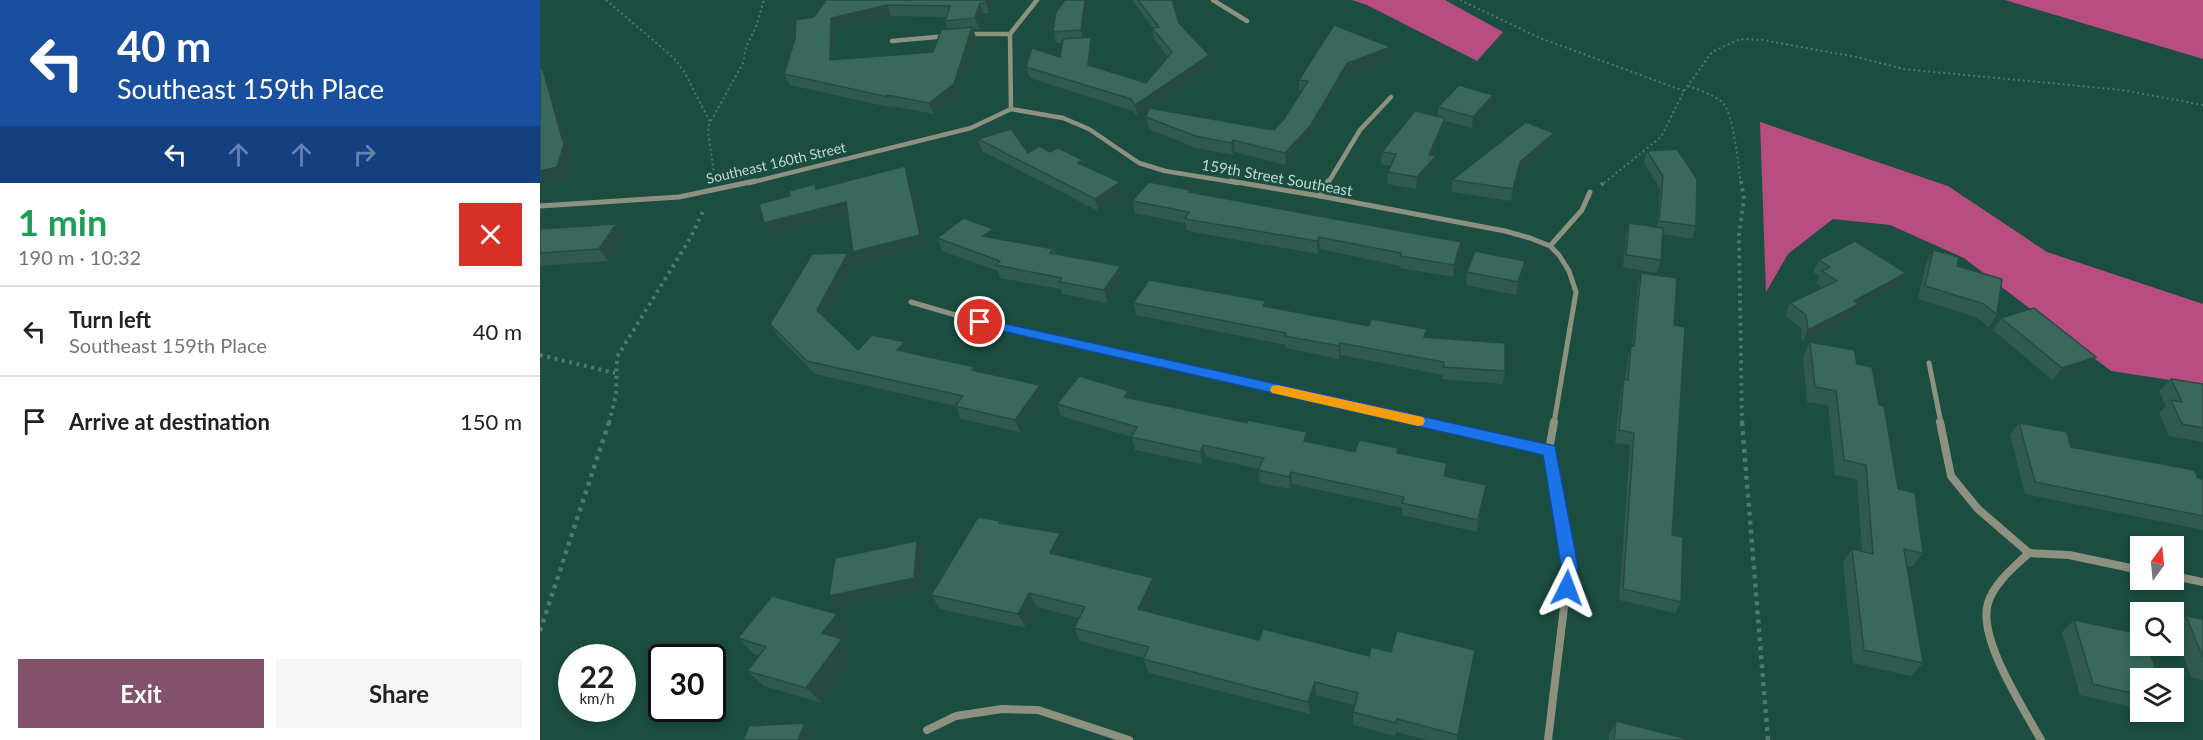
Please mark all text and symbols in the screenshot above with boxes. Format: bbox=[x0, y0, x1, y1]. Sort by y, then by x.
text: 40 m bbox=[117, 21, 211, 71]
icon: left bbox=[18, 24, 96, 102]
text: Southeast 159th Place bbox=[117, 72, 384, 105]
icon: left bbox=[159, 138, 192, 171]
icon: ahead bbox=[222, 138, 255, 171]
icon: ahead bbox=[285, 138, 318, 171]
icon: right bbox=[348, 138, 381, 171]
street label: Southeast 160th Street bbox=[704, 138, 847, 187]
street label: 159th Street Southeast bbox=[1200, 155, 1355, 199]
text: 1 min bbox=[18, 200, 107, 244]
button: close bbox=[459, 203, 522, 266]
text: 190 m · 10:32 bbox=[18, 245, 141, 269]
pin bbox=[954, 296, 1005, 347]
icon: arrive bbox=[963, 305, 996, 338]
text: Turn left bbox=[69, 306, 151, 333]
icon: left bbox=[18, 315, 51, 348]
text: 40 m bbox=[473, 318, 522, 345]
text: Southeast 159th Place bbox=[69, 333, 267, 357]
icon: arrive bbox=[18, 405, 51, 438]
text: Arrive at destination bbox=[69, 408, 270, 435]
text: 150 m bbox=[460, 408, 522, 435]
north arrow bbox=[2130, 536, 2184, 590]
map controls bbox=[2130, 536, 2184, 722]
position arrow bbox=[1535, 556, 1599, 620]
button: search bbox=[2130, 602, 2184, 656]
speed limit sign: 30 bbox=[648, 644, 726, 722]
text: 22 bbox=[580, 658, 614, 694]
button: Exit bbox=[18, 659, 264, 728]
button: Share bbox=[276, 659, 522, 728]
button: layers bbox=[2130, 668, 2184, 722]
text: km/h bbox=[579, 689, 615, 707]

